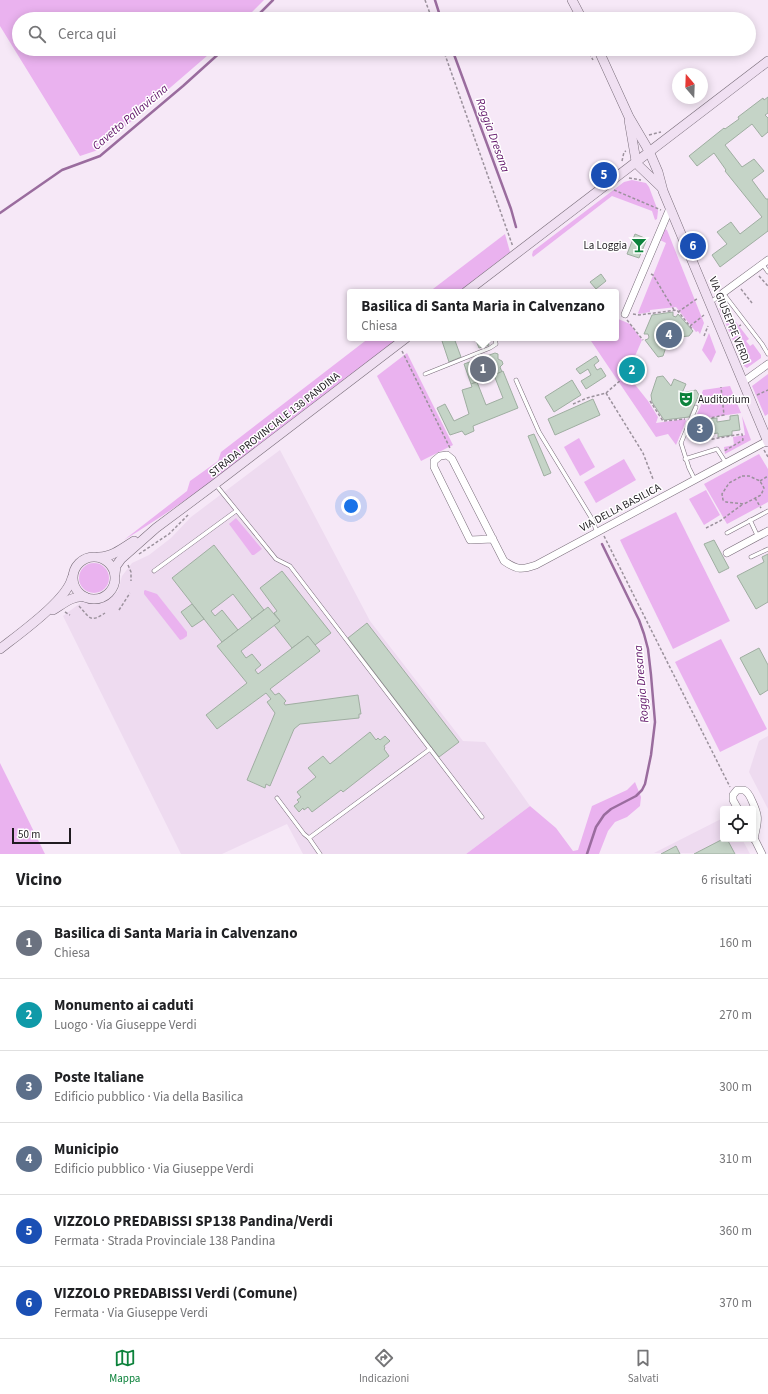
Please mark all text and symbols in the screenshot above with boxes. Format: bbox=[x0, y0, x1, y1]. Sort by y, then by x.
search box bbox=[12, 12, 756, 56]
icon: search bbox=[26, 23, 48, 45]
text: Cerca qui bbox=[58, 24, 117, 45]
north arrow bbox=[672, 68, 708, 104]
water label: Cavetto Pallavicina bbox=[89, 80, 172, 154]
water label: Roggia Dresana bbox=[471, 96, 514, 175]
pin: 5 bbox=[591, 160, 617, 190]
pin: 6 bbox=[680, 231, 706, 261]
bar icon: La Loggia bbox=[630, 236, 648, 254]
place label: La Loggia bbox=[583, 238, 627, 253]
street label: VIA GIUSEPPE VERDI bbox=[705, 274, 754, 366]
popup bbox=[347, 289, 619, 341]
text: Basilica di Santa Maria in Calvenzano bbox=[361, 296, 605, 317]
text: Chiesa bbox=[361, 317, 397, 335]
pin: 4 bbox=[656, 320, 682, 350]
pin: 1 bbox=[470, 354, 496, 384]
pin: 2 bbox=[619, 355, 645, 385]
street label: STRADA PROVINCIALE 138 PANDINA bbox=[206, 368, 343, 480]
theatre icon: Auditorium bbox=[677, 390, 695, 408]
place label: Auditorium bbox=[698, 392, 750, 407]
pin: 3 bbox=[687, 414, 713, 444]
street label: VIA DELLA BASILICA bbox=[577, 480, 663, 535]
your location bbox=[341, 496, 361, 516]
water label: Roggia Dresana bbox=[630, 644, 653, 724]
map controls bbox=[720, 806, 756, 842]
button: locate bbox=[720, 806, 756, 842]
scale bar bbox=[12, 826, 71, 845]
text: 50 m bbox=[18, 827, 40, 842]
text: Vicino bbox=[16, 868, 62, 892]
text: 6 risultati bbox=[701, 871, 752, 889]
text: Basilica di Santa Maria in Calvenzano bbox=[54, 923, 297, 944]
text: 1 bbox=[26, 934, 32, 952]
text: 160 m bbox=[719, 934, 752, 952]
text: Chiesa bbox=[54, 944, 90, 962]
text: Monumento ai caduti bbox=[54, 995, 194, 1016]
text: 2 bbox=[26, 1006, 32, 1024]
text: 270 m bbox=[719, 1006, 752, 1024]
text: Luogo · Via Giuseppe Verdi bbox=[54, 1016, 197, 1034]
text: Poste Italiane bbox=[54, 1067, 144, 1088]
text: 3 bbox=[26, 1078, 32, 1096]
text: 300 m bbox=[719, 1078, 752, 1096]
text: Edificio pubblico · Via della Basilica bbox=[54, 1088, 243, 1106]
text: Municipio bbox=[54, 1139, 119, 1160]
text: 4 bbox=[26, 1150, 32, 1168]
text: 310 m bbox=[719, 1150, 752, 1168]
text: Edificio pubblico · Via Giuseppe Verdi bbox=[54, 1160, 254, 1178]
text: VIZZOLO PREDABISSI SP138 Pandina/Verdi bbox=[54, 1211, 333, 1232]
text: 5 bbox=[26, 1222, 32, 1240]
text: 360 m bbox=[719, 1222, 752, 1240]
text: Fermata · Strada Provinciale 138 Pandina bbox=[54, 1232, 275, 1250]
text: VIZZOLO PREDABISSI Verdi (Comune) bbox=[54, 1283, 298, 1304]
text: 6 bbox=[26, 1294, 32, 1312]
text: 370 m bbox=[719, 1294, 752, 1312]
text: Fermata · Via Giuseppe Verdi bbox=[54, 1304, 208, 1322]
tab: Mappa bbox=[109, 1347, 140, 1386]
tab: Indicazioni bbox=[359, 1347, 409, 1386]
tab: Salvati bbox=[628, 1347, 659, 1386]

